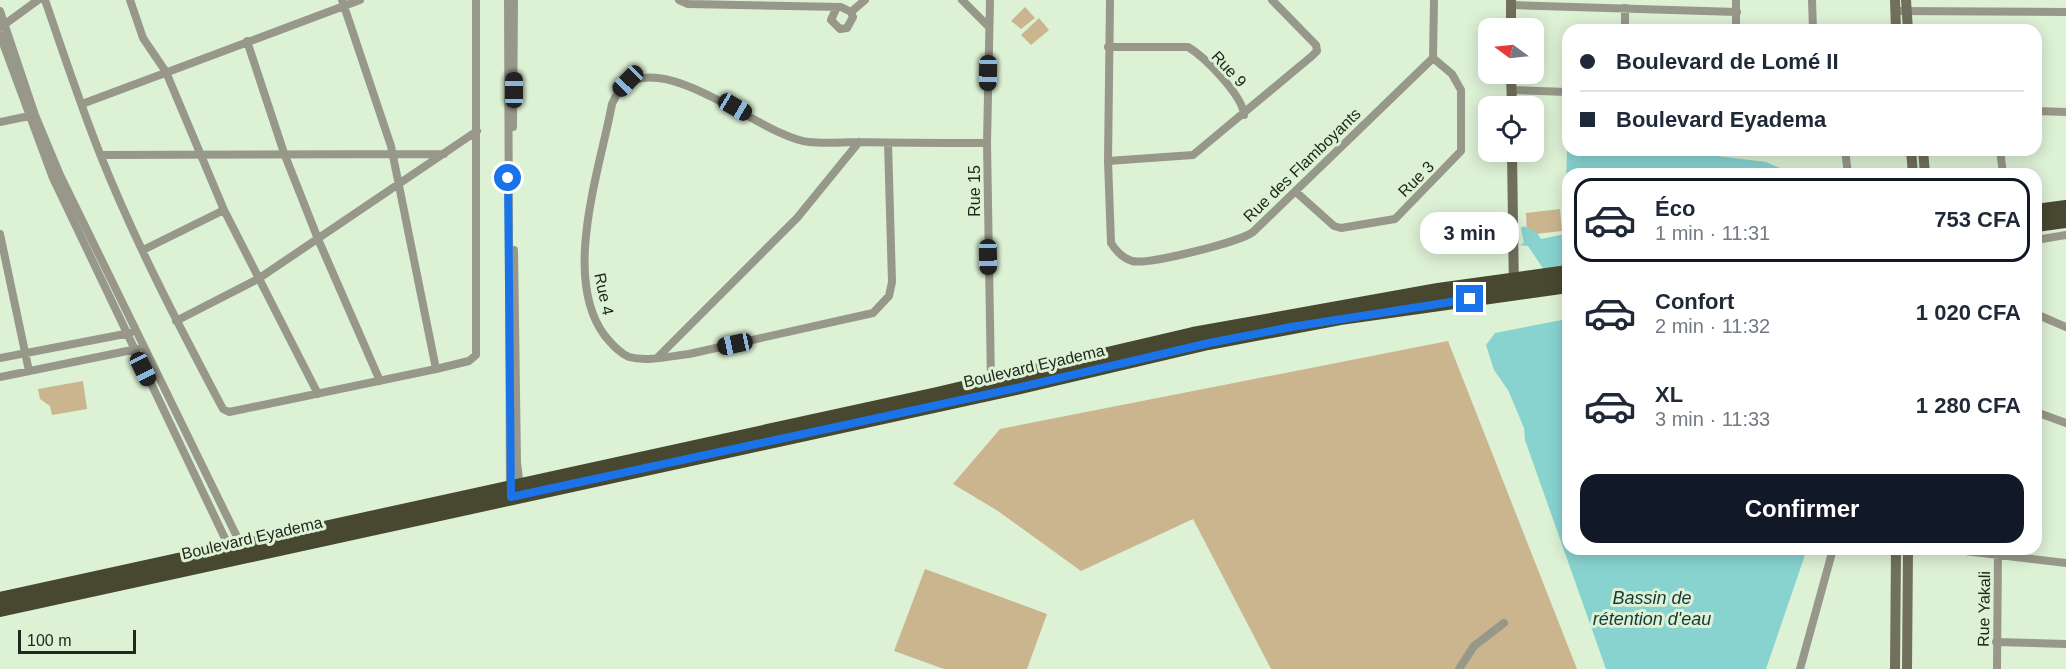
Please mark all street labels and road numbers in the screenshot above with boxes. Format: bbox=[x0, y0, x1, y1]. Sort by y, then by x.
street label: Rue 9 bbox=[1208, 48, 1250, 90]
street label: Rue des Flamboyants bbox=[1240, 105, 1364, 225]
street label: Rue 3 bbox=[1395, 158, 1437, 200]
street label: Rue 15 bbox=[966, 165, 983, 217]
street label: Rue 4 bbox=[591, 271, 617, 317]
street label: Boulevard Eyadema bbox=[962, 341, 1106, 390]
street label: Boulevard Eyadema bbox=[180, 513, 324, 562]
street label: Rue Yakali bbox=[1975, 571, 1993, 647]

